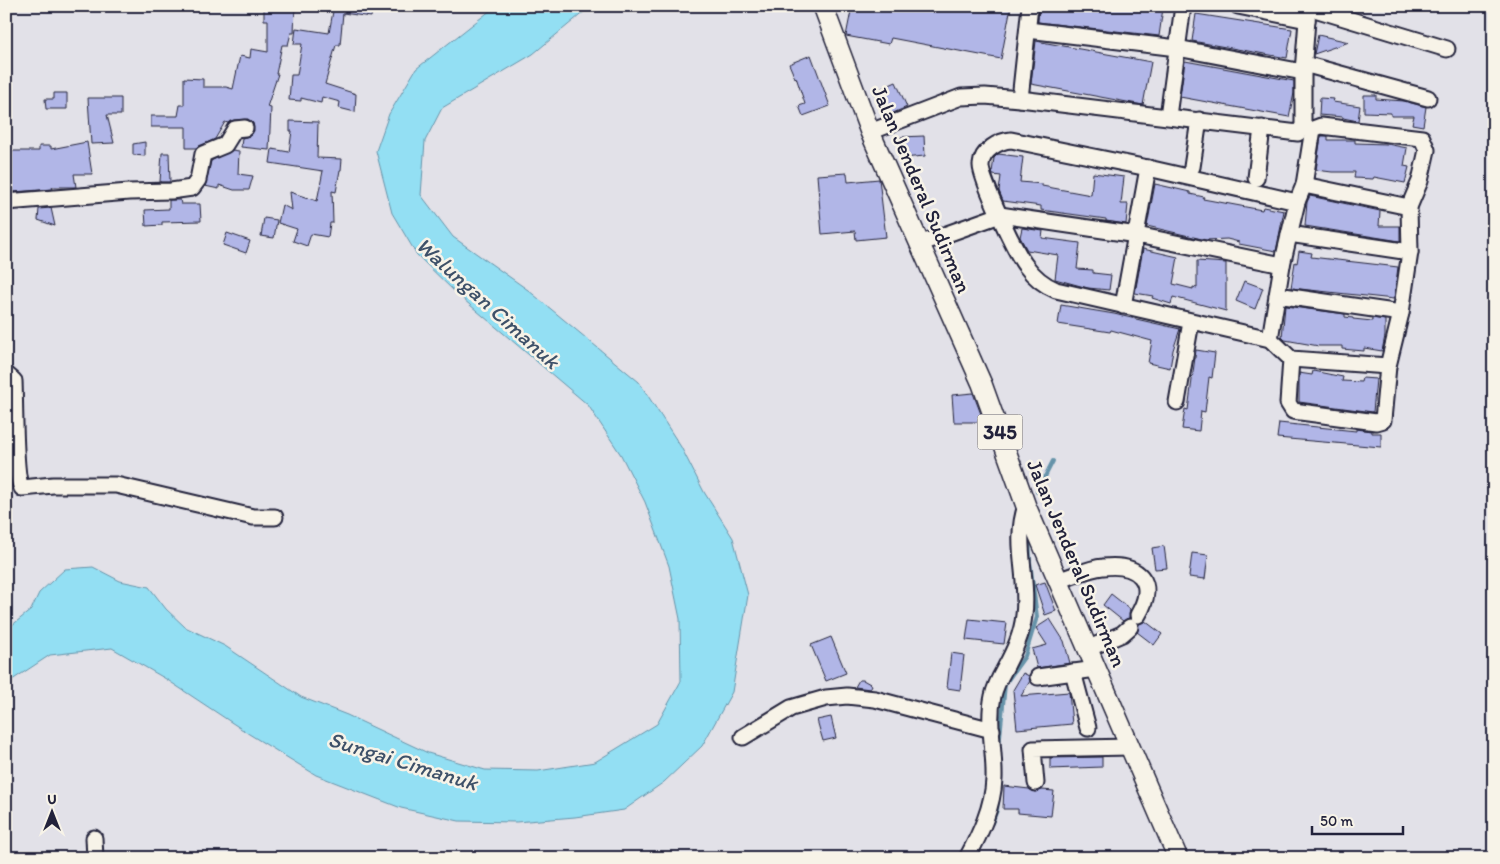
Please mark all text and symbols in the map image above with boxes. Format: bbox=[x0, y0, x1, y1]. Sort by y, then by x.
street label: Jalan Jenderal Sudirman bbox=[867, 81, 977, 297]
water label: Walungan Cimanuk bbox=[411, 231, 567, 376]
road number: 345 bbox=[978, 414, 1022, 450]
street label: Jalan Jenderal Sudirman bbox=[1022, 455, 1132, 671]
water label: Sungai Cimanuk bbox=[325, 726, 483, 797]
north arrow bbox=[28, 786, 78, 836]
text: U bbox=[47, 791, 57, 808]
scale bar bbox=[1312, 804, 1404, 836]
text: 50 m bbox=[1320, 812, 1353, 830]

